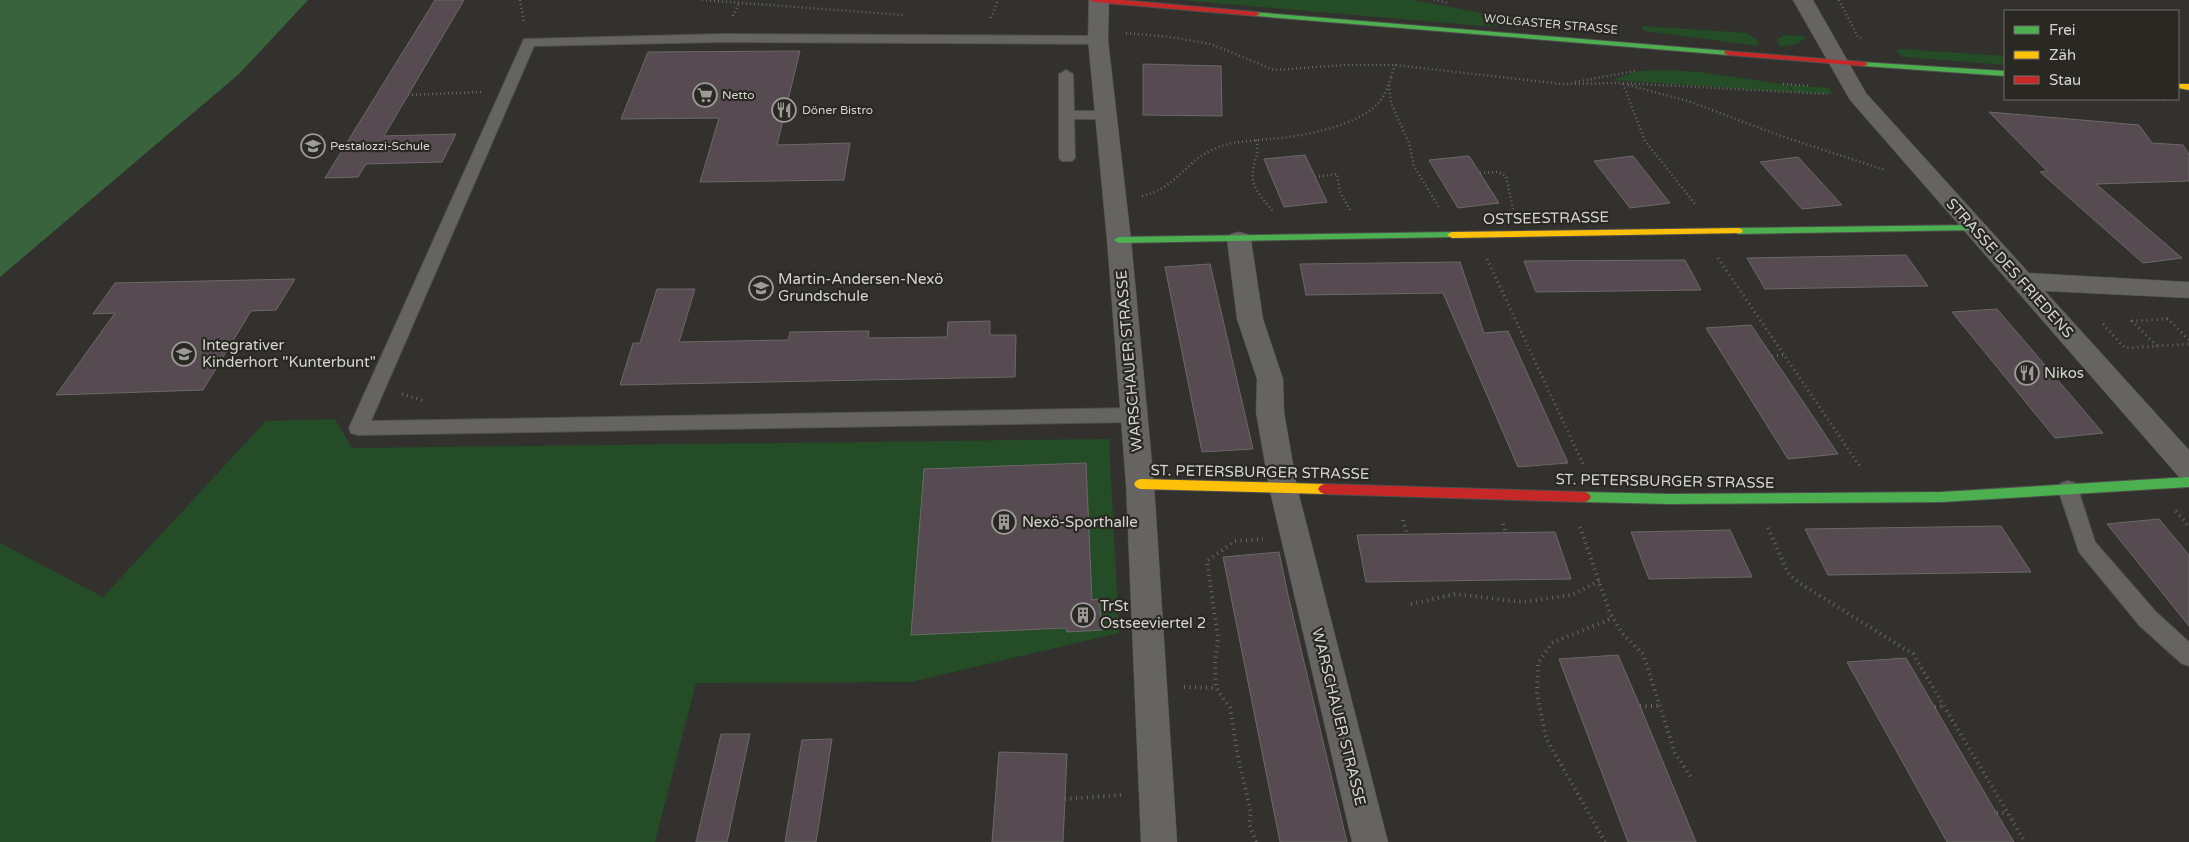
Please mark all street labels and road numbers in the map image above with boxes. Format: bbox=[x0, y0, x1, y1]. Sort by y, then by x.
street label: WOLGASTER STRASSE bbox=[1483, 11, 1619, 37]
street label: STRASSE DES FRIEDENS bbox=[1943, 195, 2077, 341]
street label: OSTSEESTRASSE bbox=[1483, 208, 1609, 228]
street label: WARSCHAUER STRASSE bbox=[1112, 269, 1146, 453]
street label: ST. PETERSBURGER STRASSE bbox=[1150, 461, 1370, 483]
street label: ST. PETERSBURGER STRASSE bbox=[1555, 470, 1775, 492]
street label: WARSCHAUER STRASSE bbox=[1308, 626, 1370, 808]

